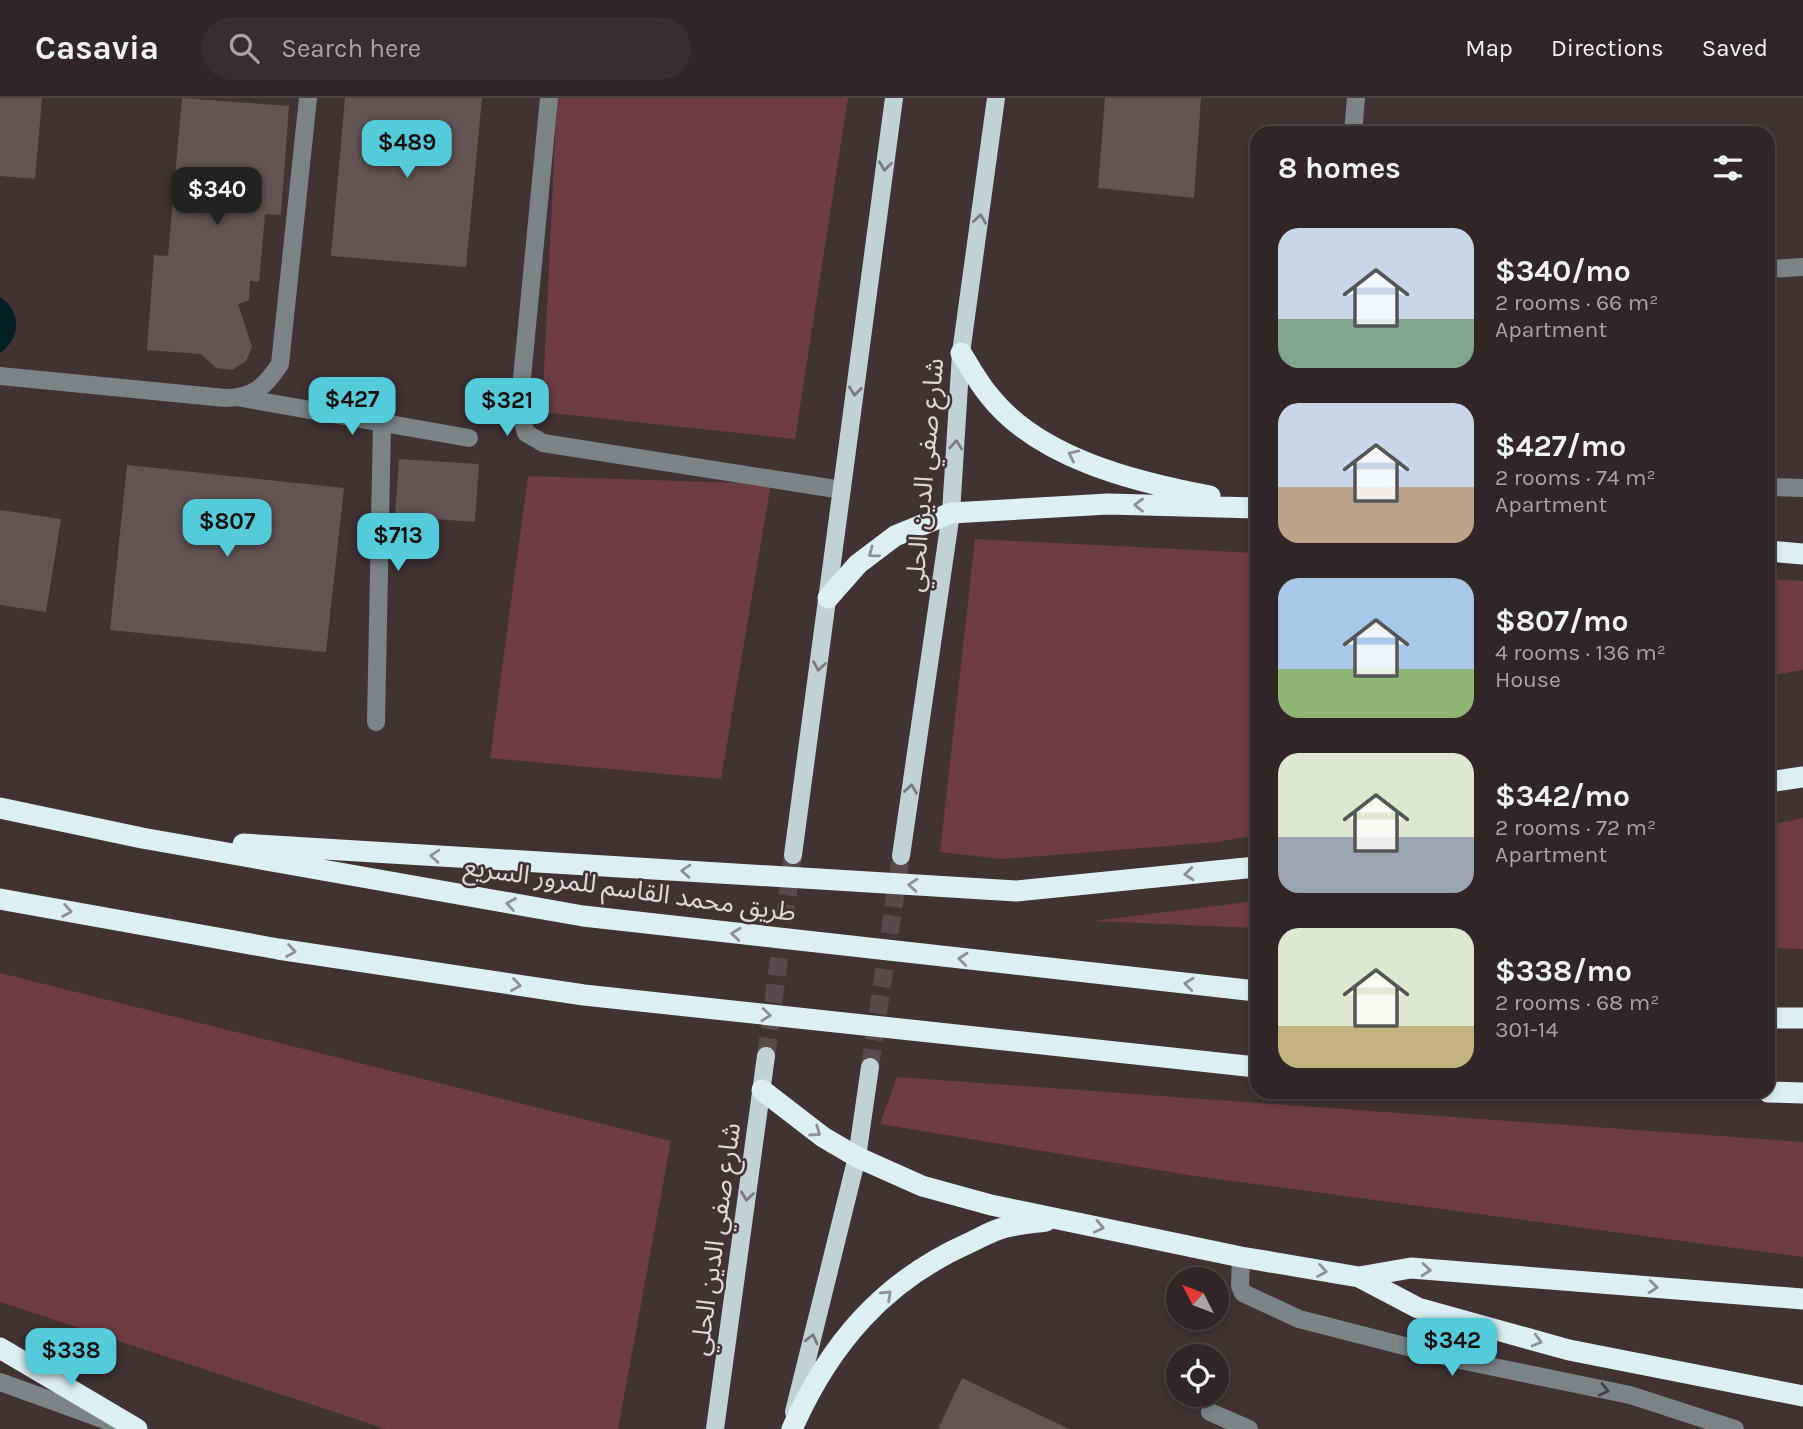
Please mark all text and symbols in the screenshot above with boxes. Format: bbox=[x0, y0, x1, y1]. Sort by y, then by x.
search box bbox=[201, 17, 691, 80]
text: Casavia bbox=[35, 29, 159, 67]
icon: search bbox=[225, 29, 263, 67]
text: Search here bbox=[281, 33, 421, 64]
text: Map bbox=[1465, 34, 1513, 62]
text: Directions bbox=[1551, 34, 1664, 62]
text: Saved bbox=[1702, 34, 1768, 62]
pin: $489 bbox=[366, 120, 448, 180]
text: $489 bbox=[378, 129, 436, 156]
icon: filters bbox=[1709, 149, 1747, 187]
text: 8 homes bbox=[1278, 150, 1401, 186]
one-way arrow bbox=[878, 160, 893, 172]
pin: $340 bbox=[176, 167, 258, 227]
text: $340 bbox=[188, 176, 246, 203]
one-way arrow bbox=[972, 213, 987, 225]
text: $340/mo bbox=[1495, 253, 1631, 289]
icon: home bbox=[1334, 256, 1418, 340]
text: 2 rooms · 66 m² bbox=[1495, 289, 1658, 316]
text: Apartment bbox=[1495, 316, 1607, 343]
street label: شارع صفي الدين الحلي bbox=[899, 357, 954, 594]
pin: $427 bbox=[311, 378, 393, 437]
pin: $321 bbox=[466, 378, 548, 438]
one-way arrow bbox=[848, 385, 863, 397]
text: $427 bbox=[325, 386, 379, 413]
text: $321 bbox=[481, 387, 533, 414]
text: $427/mo bbox=[1495, 428, 1626, 464]
icon: home bbox=[1334, 431, 1418, 515]
one-way arrow bbox=[948, 439, 963, 450]
one-way arrow bbox=[1068, 449, 1081, 463]
text: 2 rooms · 74 m² bbox=[1495, 464, 1656, 491]
text: Apartment bbox=[1495, 491, 1607, 518]
one-way arrow bbox=[1134, 497, 1144, 513]
pin: $807 bbox=[186, 500, 268, 559]
text: $807 bbox=[199, 508, 255, 535]
pin: $713 bbox=[357, 514, 439, 573]
text: $713 bbox=[373, 522, 423, 549]
one-way arrow bbox=[868, 544, 881, 557]
text: $807/mo bbox=[1495, 603, 1629, 639]
icon: home bbox=[1334, 606, 1418, 690]
text: 4 rooms · 136 m² bbox=[1495, 639, 1666, 666]
one-way arrow bbox=[812, 660, 827, 671]
text: House bbox=[1495, 666, 1561, 693]
text: $342/mo bbox=[1495, 778, 1630, 814]
icon: home bbox=[1334, 781, 1418, 865]
one-way arrow bbox=[903, 783, 918, 795]
text: 2 rooms · 72 m² bbox=[1495, 814, 1656, 841]
text: Apartment bbox=[1495, 841, 1607, 868]
one-way arrow bbox=[429, 848, 440, 863]
street label: طريق محمد القاسم للمرور السريع bbox=[461, 851, 798, 932]
one-way arrow bbox=[680, 864, 691, 879]
one-way arrow bbox=[1183, 866, 1194, 881]
one-way arrow bbox=[907, 878, 918, 893]
one-way arrow bbox=[505, 897, 517, 912]
one-way arrow bbox=[61, 903, 73, 918]
one-way arrow bbox=[731, 926, 742, 941]
one-way arrow bbox=[285, 943, 297, 958]
one-way arrow bbox=[957, 952, 968, 967]
text: $338/mo bbox=[1495, 953, 1632, 989]
icon: home bbox=[1334, 956, 1418, 1040]
one-way arrow bbox=[510, 977, 522, 992]
one-way arrow bbox=[1183, 977, 1194, 992]
text: 2 rooms · 68 m² bbox=[1495, 989, 1659, 1016]
one-way arrow bbox=[761, 1007, 772, 1022]
text: 301-14 bbox=[1495, 1016, 1558, 1043]
street label: شارع صفي الدين الحلي bbox=[684, 1121, 751, 1358]
one-way arrow bbox=[808, 1124, 821, 1136]
one-way arrow bbox=[740, 1190, 755, 1202]
one-way arrow bbox=[1093, 1218, 1105, 1233]
one-way arrow bbox=[1421, 1262, 1432, 1277]
one-way arrow bbox=[1316, 1263, 1328, 1278]
north arrow bbox=[1166, 1267, 1228, 1330]
map controls bbox=[1166, 1267, 1229, 1407]
one-way arrow bbox=[1648, 1279, 1659, 1294]
one-way arrow bbox=[879, 1290, 892, 1303]
pin: $342 bbox=[1411, 1318, 1493, 1378]
text: $342 bbox=[1423, 1327, 1481, 1354]
pin: $338 bbox=[30, 1328, 112, 1388]
one-way arrow bbox=[804, 1333, 818, 1345]
one-way arrow bbox=[1531, 1333, 1543, 1347]
text: $338 bbox=[41, 1337, 101, 1364]
button: locate bbox=[1166, 1344, 1229, 1407]
one-way arrow bbox=[1598, 1381, 1610, 1396]

